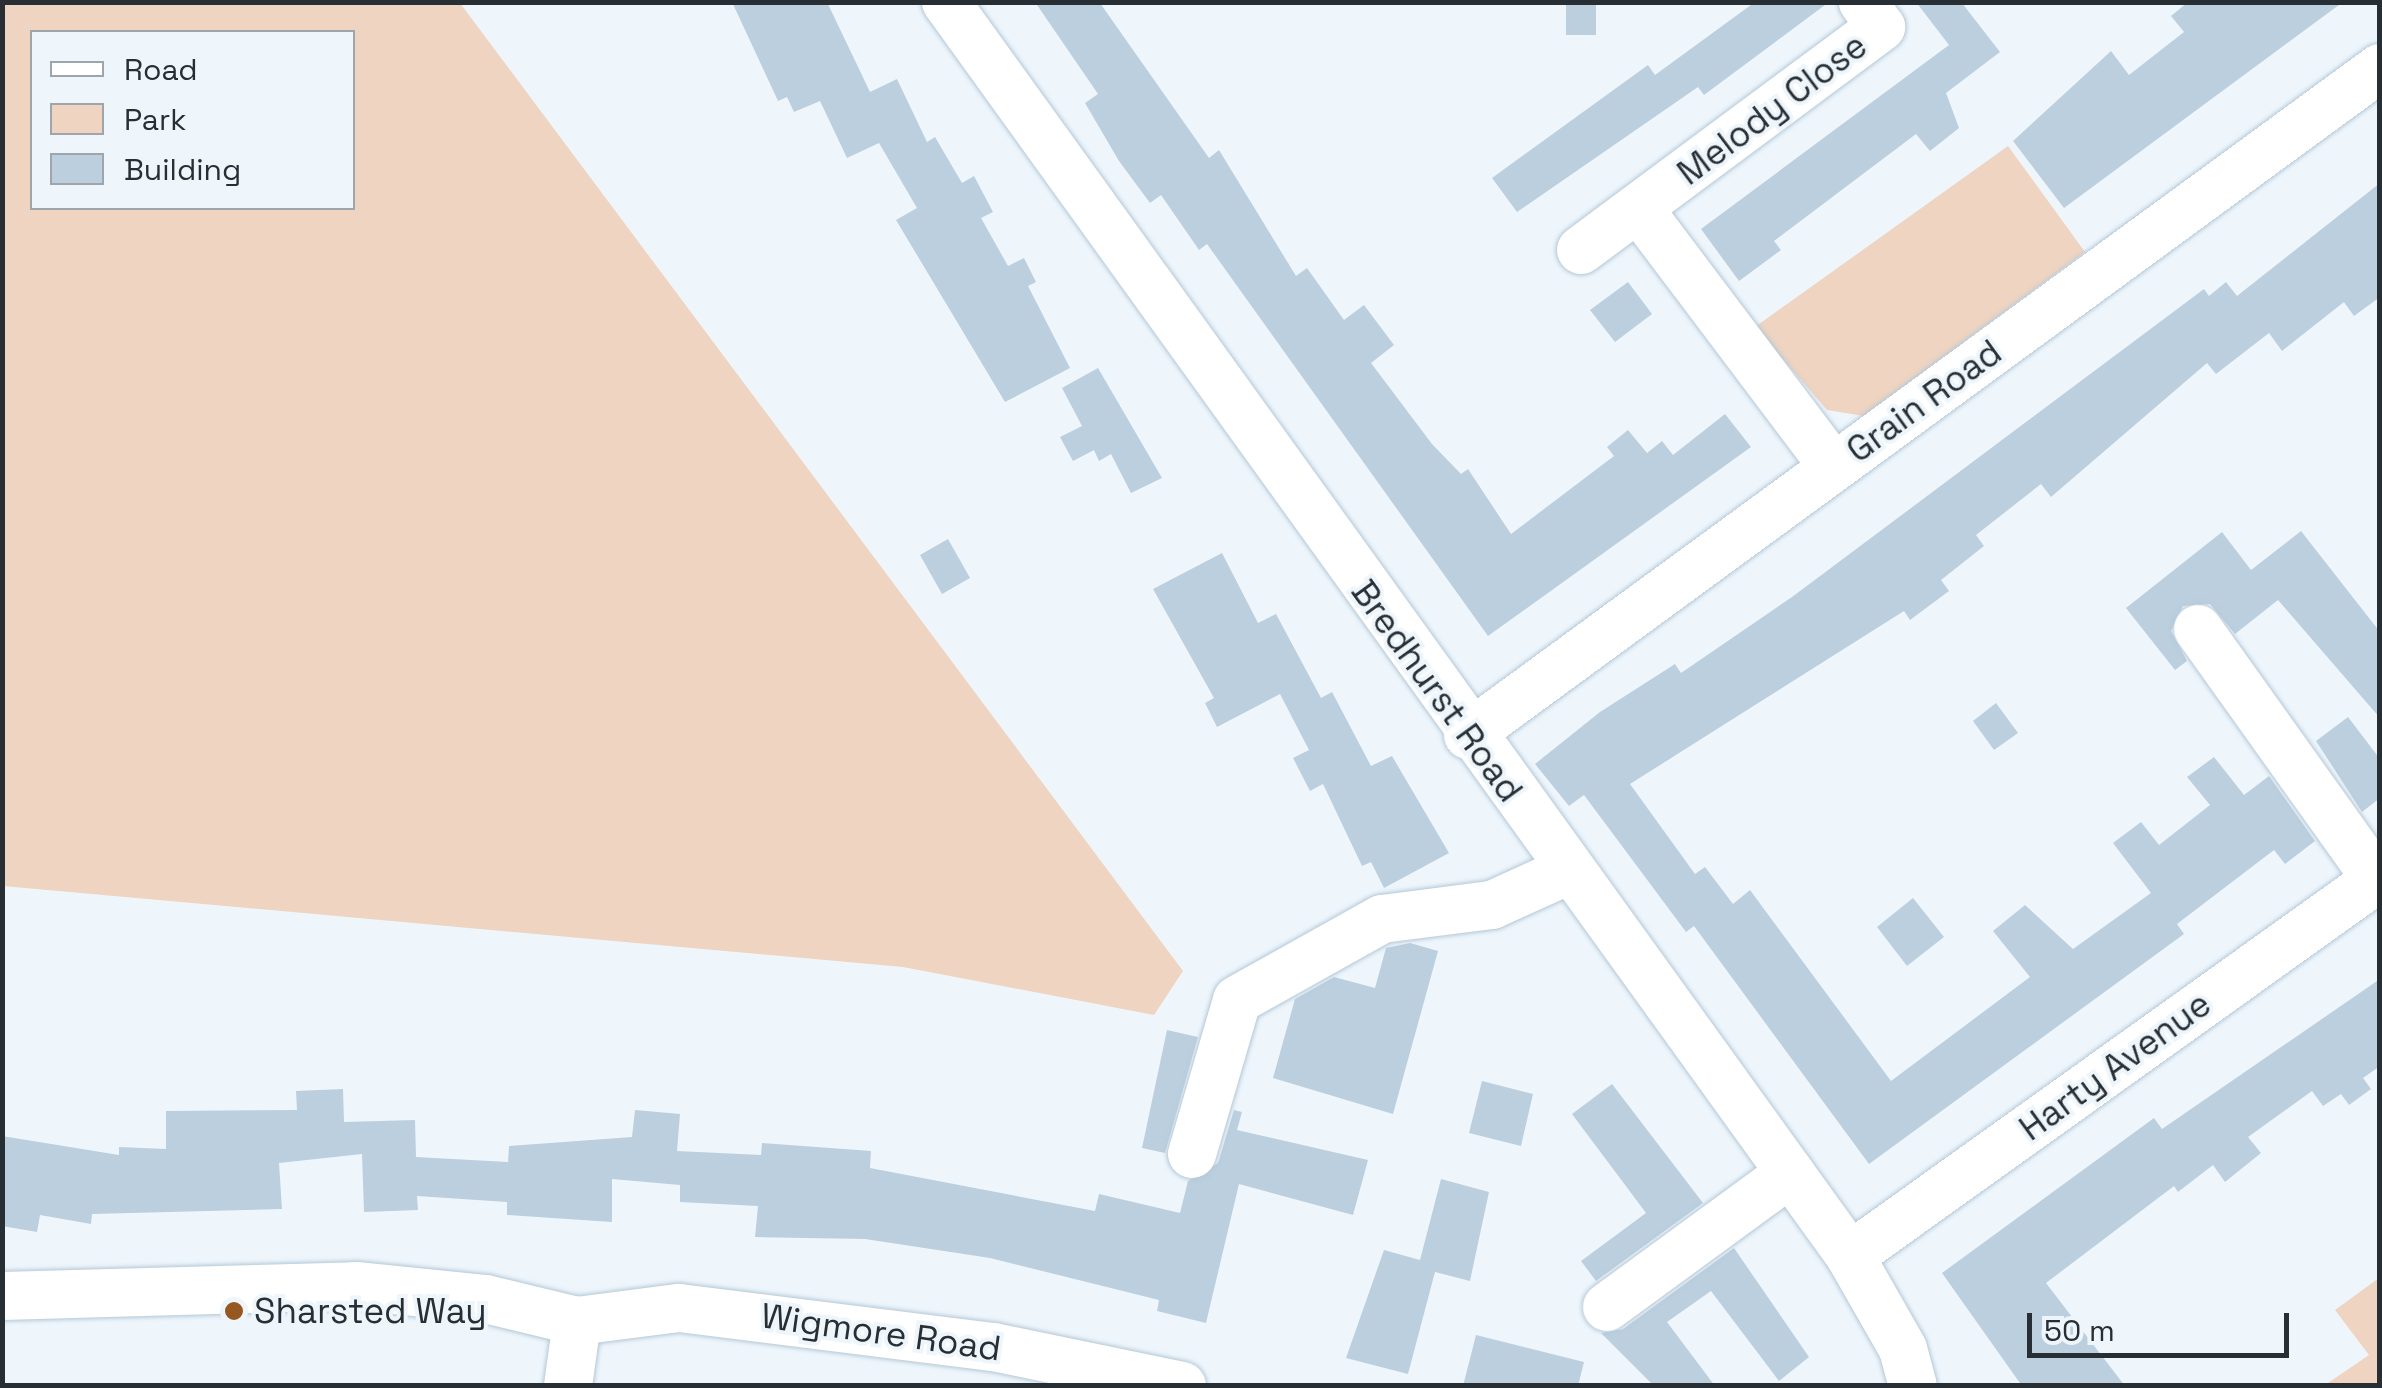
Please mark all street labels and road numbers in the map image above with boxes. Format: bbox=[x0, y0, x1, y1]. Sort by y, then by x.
street label: Melody Close bbox=[1669, 24, 1875, 194]
street label: Grain Road bbox=[1839, 331, 2009, 471]
street label: Bredhurst Road bbox=[1343, 572, 1531, 810]
street label: Harty Avenue bbox=[2011, 982, 2219, 1150]
street label: Wigmore Road bbox=[758, 1294, 1004, 1370]

